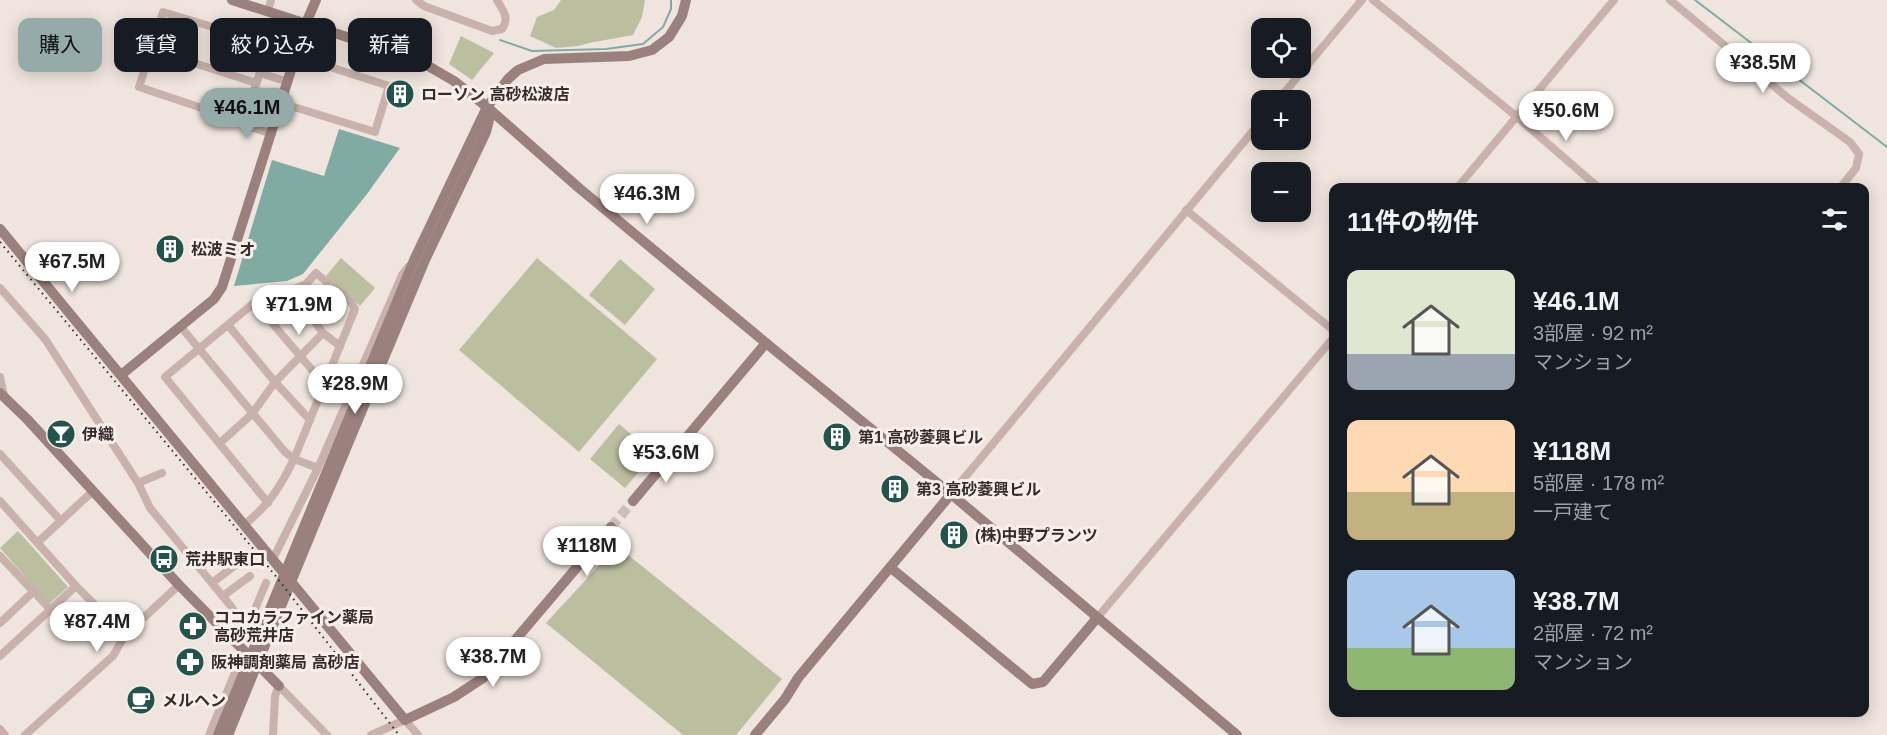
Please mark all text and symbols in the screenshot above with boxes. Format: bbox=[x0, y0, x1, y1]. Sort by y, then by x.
chip: 購入 bbox=[18, 18, 102, 72]
chip: 賃貸 bbox=[114, 18, 198, 72]
chip: 絞り込み bbox=[210, 18, 336, 72]
chip: 新着 bbox=[348, 18, 432, 72]
map controls bbox=[1251, 18, 1311, 222]
button: locate bbox=[1251, 18, 1311, 78]
pin: ¥38.5M bbox=[1714, 43, 1812, 94]
text: ¥38.5M bbox=[1730, 51, 1796, 73]
building icon: ローソン 高砂松波店 bbox=[384, 78, 416, 110]
place label: ローソン 高砂松波店 bbox=[421, 86, 569, 103]
pin: ¥46.1M bbox=[198, 88, 296, 139]
button: + bbox=[1251, 90, 1311, 150]
pin: ¥50.6M bbox=[1517, 91, 1615, 142]
text: ¥46.1M bbox=[214, 96, 280, 118]
text: ¥50.6M bbox=[1533, 99, 1599, 121]
button: − bbox=[1251, 162, 1311, 222]
pin: ¥46.3M bbox=[598, 174, 696, 225]
text: ¥46.3M bbox=[614, 182, 680, 204]
icon: filters bbox=[1818, 203, 1851, 236]
text: 11件の物件 bbox=[1347, 207, 1479, 237]
building icon: 松波ミオ bbox=[154, 233, 186, 265]
place label: 松波ミオ bbox=[191, 241, 255, 258]
pin: ¥67.5M bbox=[23, 242, 121, 293]
text: ¥67.5M bbox=[39, 250, 105, 272]
pin: ¥71.9M bbox=[250, 285, 348, 336]
text: ¥46.1M bbox=[1533, 286, 1620, 316]
text: ¥71.9M bbox=[266, 293, 332, 315]
icon: home bbox=[1395, 294, 1467, 366]
text: 3部屋 · 92 m² bbox=[1533, 322, 1653, 344]
text: マンション bbox=[1533, 351, 1633, 373]
pin: ¥28.9M bbox=[306, 364, 404, 415]
text: ¥28.9M bbox=[322, 372, 388, 394]
bar icon: 伊織 bbox=[45, 418, 77, 450]
building icon: 第1 高砂菱興ビル bbox=[821, 421, 853, 453]
place label: 伊織 bbox=[81, 426, 114, 443]
place label: 第1 高砂菱興ビル bbox=[858, 429, 983, 446]
pin: ¥53.6M bbox=[617, 433, 715, 484]
text: ¥118M bbox=[1533, 436, 1611, 466]
text: ¥53.6M bbox=[633, 441, 699, 463]
icon: home bbox=[1395, 444, 1467, 516]
text: 5部屋 · 178 m² bbox=[1533, 472, 1664, 494]
building icon: 第3 高砂菱興ビル bbox=[879, 473, 911, 505]
place label: 第3 高砂菱興ビル bbox=[916, 481, 1041, 498]
text: 一戸建て bbox=[1533, 501, 1613, 523]
building icon: (株)中野プランツ bbox=[938, 519, 970, 551]
pin: ¥118M bbox=[545, 526, 629, 577]
place label: (株)中野プランツ bbox=[975, 527, 1098, 544]
text: ¥118M bbox=[557, 534, 617, 556]
bus stop icon: 荒井駅東口 bbox=[148, 543, 180, 575]
place label: 荒井駅東口 bbox=[185, 550, 265, 568]
text: ¥38.7M bbox=[1533, 586, 1620, 616]
icon: home bbox=[1395, 594, 1467, 666]
pin: ¥87.4M bbox=[48, 602, 146, 653]
place label: ココカラファイン薬局 高砂荒井店 bbox=[214, 609, 374, 644]
text: ¥87.4M bbox=[64, 610, 130, 632]
pharmacy icon: ココカラファイン薬局 高砂荒井店 bbox=[177, 610, 209, 642]
text: 2部屋 · 72 m² bbox=[1533, 622, 1653, 644]
pin: ¥38.7M bbox=[444, 637, 542, 688]
text: ¥38.7M bbox=[460, 645, 526, 667]
pharmacy icon: 阪神調剤薬局 高砂店 bbox=[174, 646, 206, 678]
text: マンション bbox=[1533, 651, 1633, 673]
place label: 阪神調剤薬局 高砂店 bbox=[211, 653, 359, 671]
cafe icon: メルヘン bbox=[125, 684, 157, 716]
place label: メルヘン bbox=[162, 692, 226, 709]

